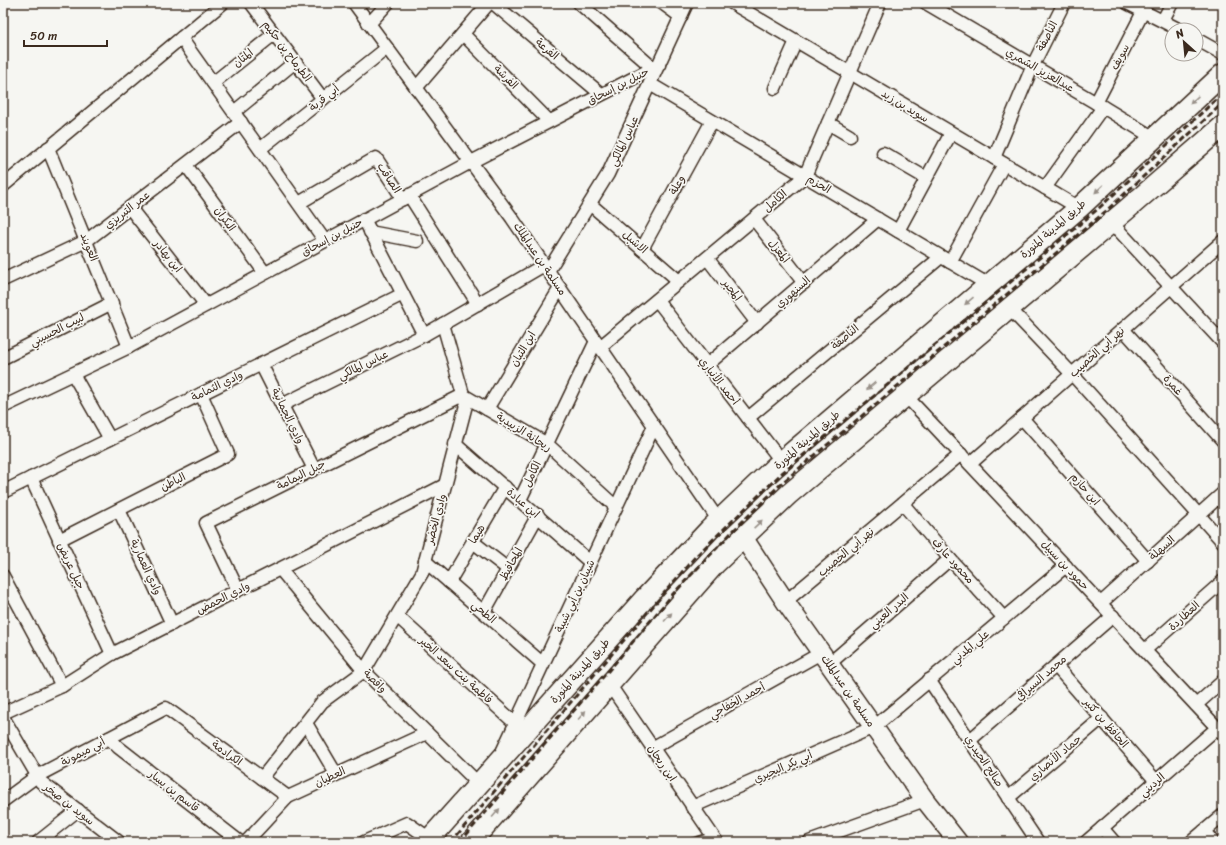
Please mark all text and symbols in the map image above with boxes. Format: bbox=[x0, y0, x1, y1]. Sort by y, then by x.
street label: الطرماح بن حكيم bbox=[257, 16, 317, 86]
street label: الناصفة bbox=[1031, 17, 1063, 55]
scale bar bbox=[24, 22, 107, 48]
north arrow bbox=[1164, 22, 1204, 62]
text: N bbox=[1171, 23, 1188, 44]
text: 50 m bbox=[30, 25, 57, 47]
street label: الفرعة bbox=[531, 33, 563, 65]
street label: سويف bbox=[1105, 40, 1135, 74]
street label: عبدالعزيز الشمري bbox=[1002, 43, 1078, 97]
street label: المتان bbox=[228, 44, 258, 72]
street label: الفرشة bbox=[489, 60, 523, 94]
street label: حنبل بن إسحاق bbox=[584, 62, 652, 110]
street label: أبي قربة bbox=[304, 79, 344, 117]
street label: سويد بن زيد bbox=[877, 84, 933, 128]
one-way arrow bbox=[1189, 95, 1199, 105]
street label: عباس المالكي bbox=[604, 112, 645, 170]
street label: الصاقب bbox=[372, 159, 406, 197]
street label: الحزم bbox=[803, 169, 835, 199]
street label: وعلة bbox=[664, 171, 690, 199]
one-way arrow bbox=[1094, 184, 1104, 194]
street label: الكامل bbox=[759, 185, 791, 217]
street label: عمر التبريزي bbox=[100, 186, 154, 234]
street label: طريق المدينة المنورة bbox=[1016, 195, 1090, 263]
street label: البكران bbox=[209, 202, 241, 236]
street label: حنبل بن إسحاق bbox=[298, 213, 366, 261]
street label: مسلمة بن عبدالملك bbox=[508, 218, 572, 300]
street label: الاشبل bbox=[618, 225, 652, 259]
street label: العويند bbox=[75, 230, 103, 264]
street label: ابن بهادر bbox=[148, 234, 187, 277]
street label: المعزل bbox=[763, 235, 795, 267]
street label: السنهوري bbox=[771, 271, 815, 313]
street label: المحبر bbox=[717, 274, 747, 305]
one-way arrow bbox=[964, 297, 975, 306]
street label: لبيب الحسيني bbox=[26, 308, 88, 353]
street label: الناصفة bbox=[827, 319, 863, 355]
street label: نهر أبي الخصيب bbox=[1065, 322, 1130, 383]
street label: ابن التبان bbox=[505, 328, 541, 370]
street label: عباس المالكي bbox=[335, 345, 392, 386]
street label: أحمد الأنباري bbox=[694, 353, 744, 410]
street label: وادي الثمامة bbox=[188, 365, 246, 407]
street label: غمرة bbox=[1158, 370, 1188, 400]
one-way arrow bbox=[866, 381, 875, 390]
street label: وادي الجمانية bbox=[266, 385, 310, 447]
street label: طريق المدينة المنورة bbox=[770, 406, 844, 474]
street label: ريحانة الزبيدية bbox=[492, 407, 556, 457]
street label: جبل اليمامة bbox=[273, 455, 329, 495]
street label: الكامل bbox=[518, 458, 546, 490]
street label: الباطن bbox=[157, 468, 189, 496]
street label: ابن حازم bbox=[1065, 468, 1105, 510]
street label: ابن عبادة bbox=[502, 483, 544, 523]
street label: وادي الخضر bbox=[420, 492, 452, 547]
one-way arrow bbox=[753, 519, 763, 528]
street label: هيما bbox=[464, 520, 490, 548]
street label: نهر أبي الخصيب bbox=[813, 522, 879, 582]
street label: السهلة bbox=[1144, 531, 1180, 565]
street label: محمود عارف bbox=[927, 534, 979, 588]
street label: حمود بن سبيل bbox=[1036, 535, 1094, 595]
street label: وادي العمارية bbox=[125, 536, 167, 598]
street label: جبل عريض bbox=[52, 539, 90, 593]
street label: المحافيظ bbox=[494, 544, 528, 584]
street label: شيبان بن أبي شيبة bbox=[550, 556, 601, 636]
street label: وادي الحمض bbox=[193, 576, 253, 620]
street label: البدر العيني bbox=[865, 588, 914, 635]
street label: الطحي bbox=[466, 596, 501, 629]
street label: العطاردة bbox=[1164, 596, 1204, 636]
one-way arrow bbox=[663, 612, 672, 622]
street label: علي المدني bbox=[946, 625, 994, 670]
street label: فاطمة بنت سعد الخير bbox=[414, 631, 497, 708]
street label: طريق المدينة المنورة bbox=[545, 634, 615, 708]
street label: محمد السيرافي bbox=[1011, 650, 1071, 706]
street label: مسلمة بن عبدالملك bbox=[816, 651, 880, 731]
street label: واقصة bbox=[358, 664, 392, 698]
street label: أحمد الخفاجي bbox=[705, 678, 769, 725]
street label: الحافظ بن كثير bbox=[1078, 693, 1133, 752]
one-way arrow bbox=[577, 709, 586, 720]
street label: حماد الأنصاري bbox=[1025, 730, 1085, 786]
street label: صالح الحيدري bbox=[960, 731, 1008, 791]
street label: أبي ميمونة bbox=[57, 732, 109, 773]
street label: الكرادمة bbox=[208, 735, 246, 771]
street label: ابن ريحان bbox=[643, 741, 681, 785]
street label: أبي بكر البحيري bbox=[750, 745, 816, 789]
street label: العطيان bbox=[311, 762, 349, 792]
street label: قاسم بن يسار bbox=[144, 764, 204, 817]
street label: الرديني bbox=[1135, 768, 1170, 803]
street label: سويد بن صخر bbox=[39, 777, 99, 830]
one-way arrow bbox=[492, 807, 501, 818]

